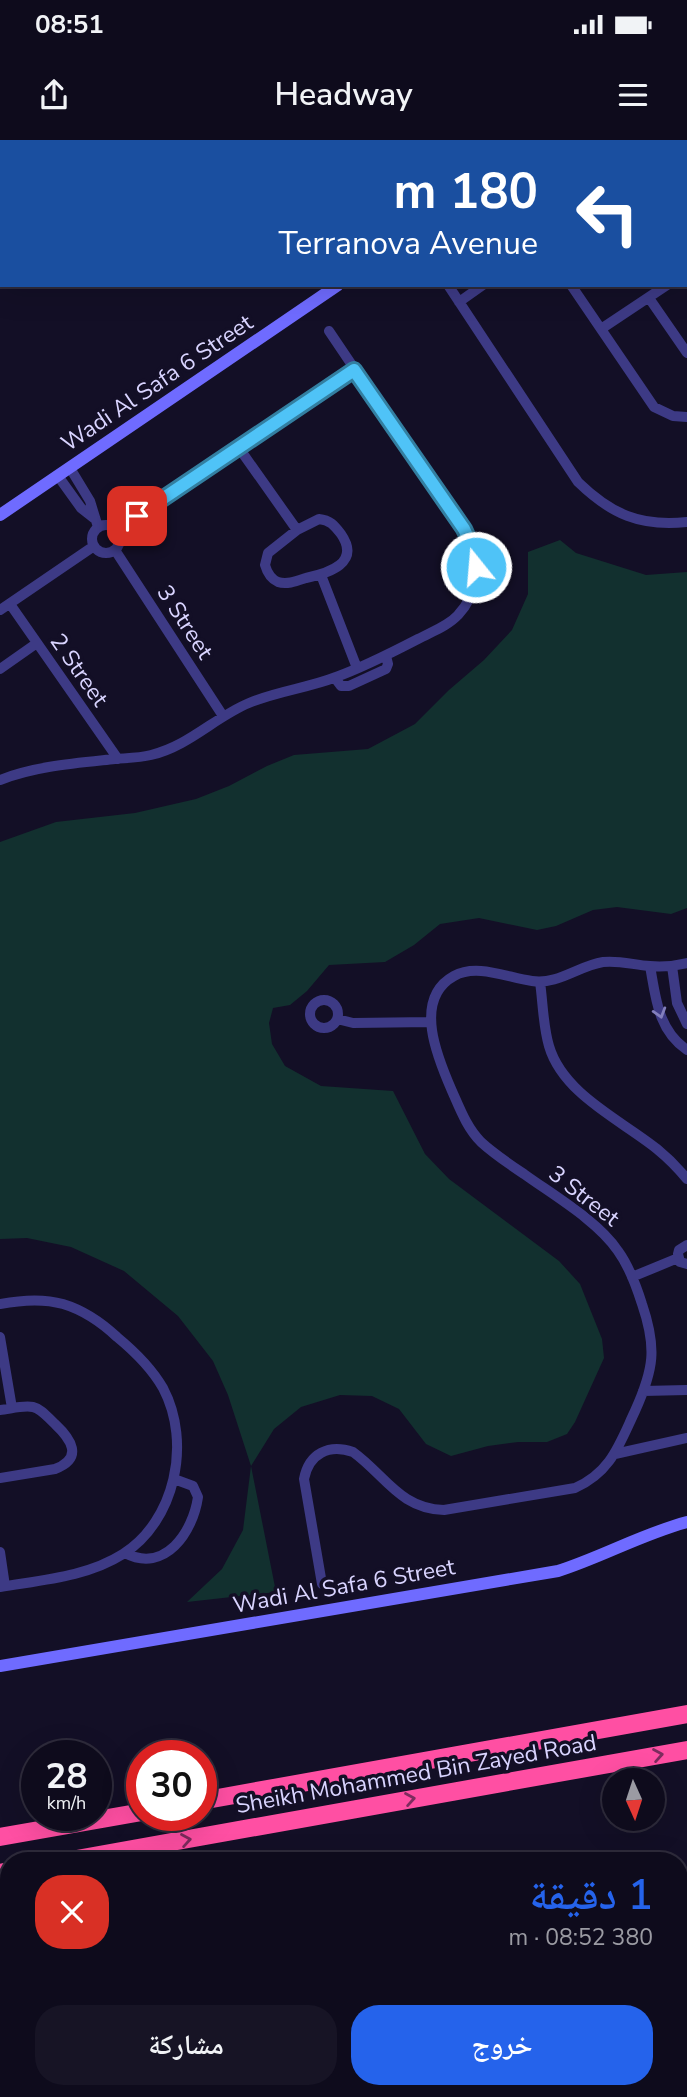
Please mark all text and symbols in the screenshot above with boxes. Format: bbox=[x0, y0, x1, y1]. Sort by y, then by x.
text: 08:51 bbox=[35, 7, 104, 42]
text: Headway bbox=[274, 73, 413, 116]
icon: share bbox=[35, 76, 73, 114]
icon: menu bbox=[614, 76, 652, 114]
text: 180 m bbox=[394, 158, 538, 225]
icon: left bbox=[562, 168, 653, 259]
text: Terranova Avenue bbox=[278, 222, 538, 265]
street label: Wadi Al Safa 6 Street bbox=[55, 307, 260, 459]
pin bbox=[107, 486, 167, 546]
icon: arrive bbox=[118, 497, 156, 535]
position arrow bbox=[439, 530, 513, 604]
street label: 3 Street bbox=[150, 579, 221, 666]
street label: 2 Street bbox=[43, 627, 116, 713]
one-way arrow bbox=[651, 1007, 666, 1019]
street label: 3 Street bbox=[542, 1158, 627, 1234]
street label: Wadi Al Safa 6 Street bbox=[231, 1551, 458, 1621]
street label: Sheikh Mohammed Bin Zayed Road bbox=[233, 1727, 599, 1821]
speed limit sign: 30 bbox=[126, 1740, 217, 1831]
one-way arrow bbox=[652, 1748, 664, 1763]
text: 28 bbox=[45, 1753, 88, 1800]
north arrow bbox=[602, 1768, 665, 1830]
map controls bbox=[602, 1768, 665, 1831]
text: km/h bbox=[47, 1791, 86, 1815]
one-way arrow bbox=[404, 1793, 416, 1808]
one-way arrow bbox=[180, 1833, 192, 1848]
text: 1 دقيقة bbox=[529, 1867, 653, 1924]
button: close bbox=[35, 1875, 109, 1949]
text: 380 m · 08:52 bbox=[508, 1922, 653, 1953]
button: مشاركة bbox=[35, 2005, 337, 2085]
button: خروج bbox=[351, 2005, 653, 2085]

